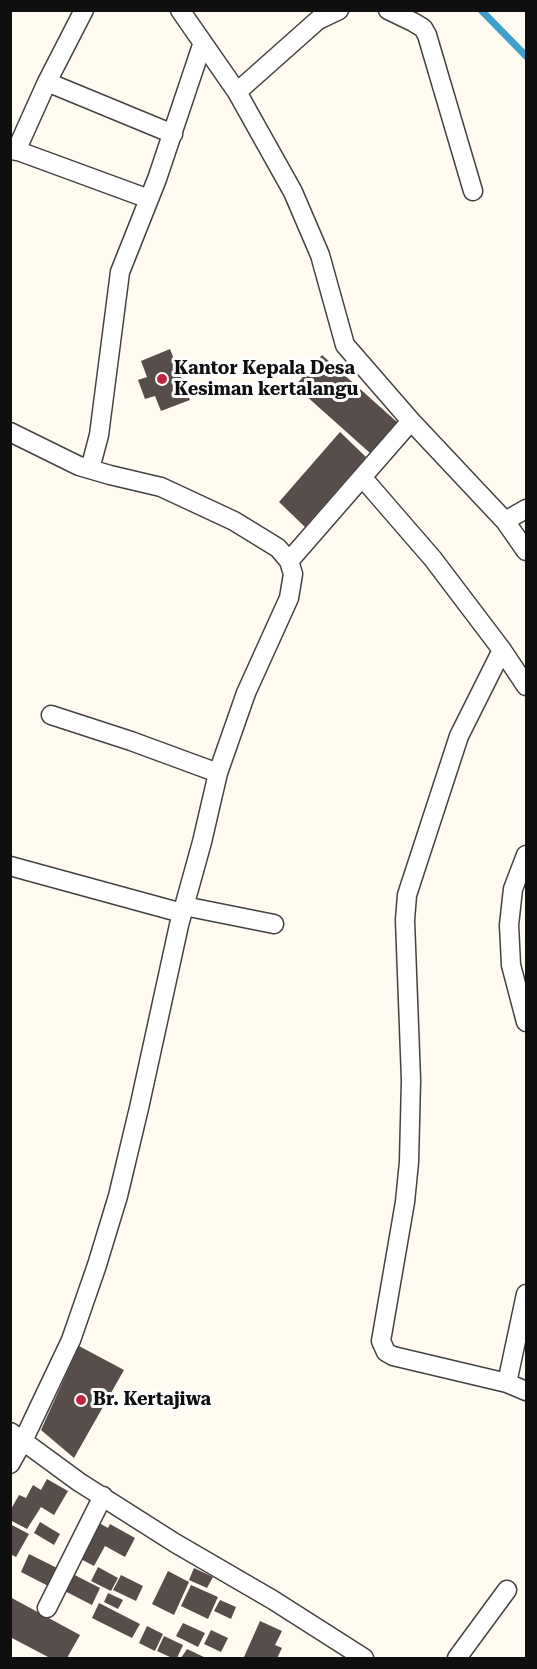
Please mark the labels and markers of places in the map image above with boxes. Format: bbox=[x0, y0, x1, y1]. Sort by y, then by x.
place label: Kantor Kepala Desa Kesiman kertalangu bbox=[174, 358, 358, 400]
marker: Kantor Kepala Desa Kesiman kertalangu bbox=[155, 372, 169, 386]
place label: Br. Kertajiwa bbox=[93, 1389, 211, 1411]
marker: Br. Kertajiwa bbox=[74, 1393, 88, 1407]

